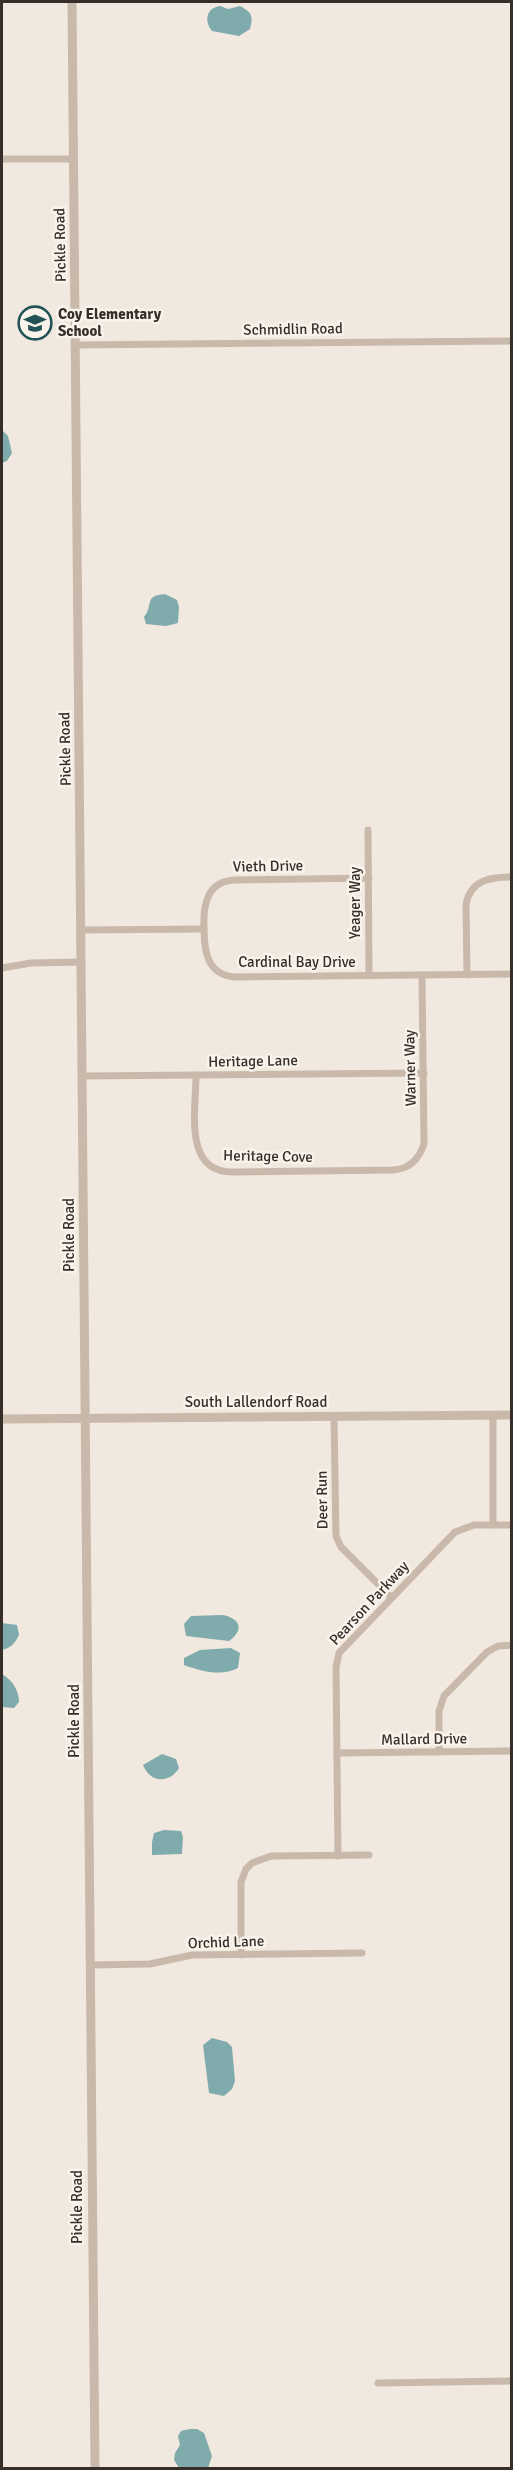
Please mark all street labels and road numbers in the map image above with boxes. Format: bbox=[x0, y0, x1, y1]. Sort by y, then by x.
street label: Pickle Road bbox=[50, 208, 70, 282]
street label: Schmidlin Road bbox=[243, 319, 343, 339]
street label: Pickle Road bbox=[55, 712, 75, 786]
street label: Vieth Drive bbox=[233, 856, 303, 876]
street label: Yeager Way bbox=[346, 867, 364, 939]
street label: Cardinal Bay Drive bbox=[238, 953, 356, 971]
street label: Warner Way bbox=[400, 1030, 420, 1106]
street label: Heritage Lane bbox=[208, 1051, 298, 1071]
street label: Heritage Cove bbox=[223, 1146, 313, 1166]
street label: Pickle Road bbox=[60, 1198, 78, 1272]
street label: South Lallendorf Road bbox=[185, 1393, 327, 1411]
street label: Deer Run bbox=[312, 1471, 332, 1529]
street label: Pearson Parkway bbox=[325, 1557, 413, 1649]
street label: Pickle Road bbox=[65, 1684, 83, 1758]
street label: Mallard Drive bbox=[381, 1729, 467, 1749]
street label: Orchid Lane bbox=[187, 1932, 265, 1952]
street label: Pickle Road bbox=[68, 2170, 86, 2244]

